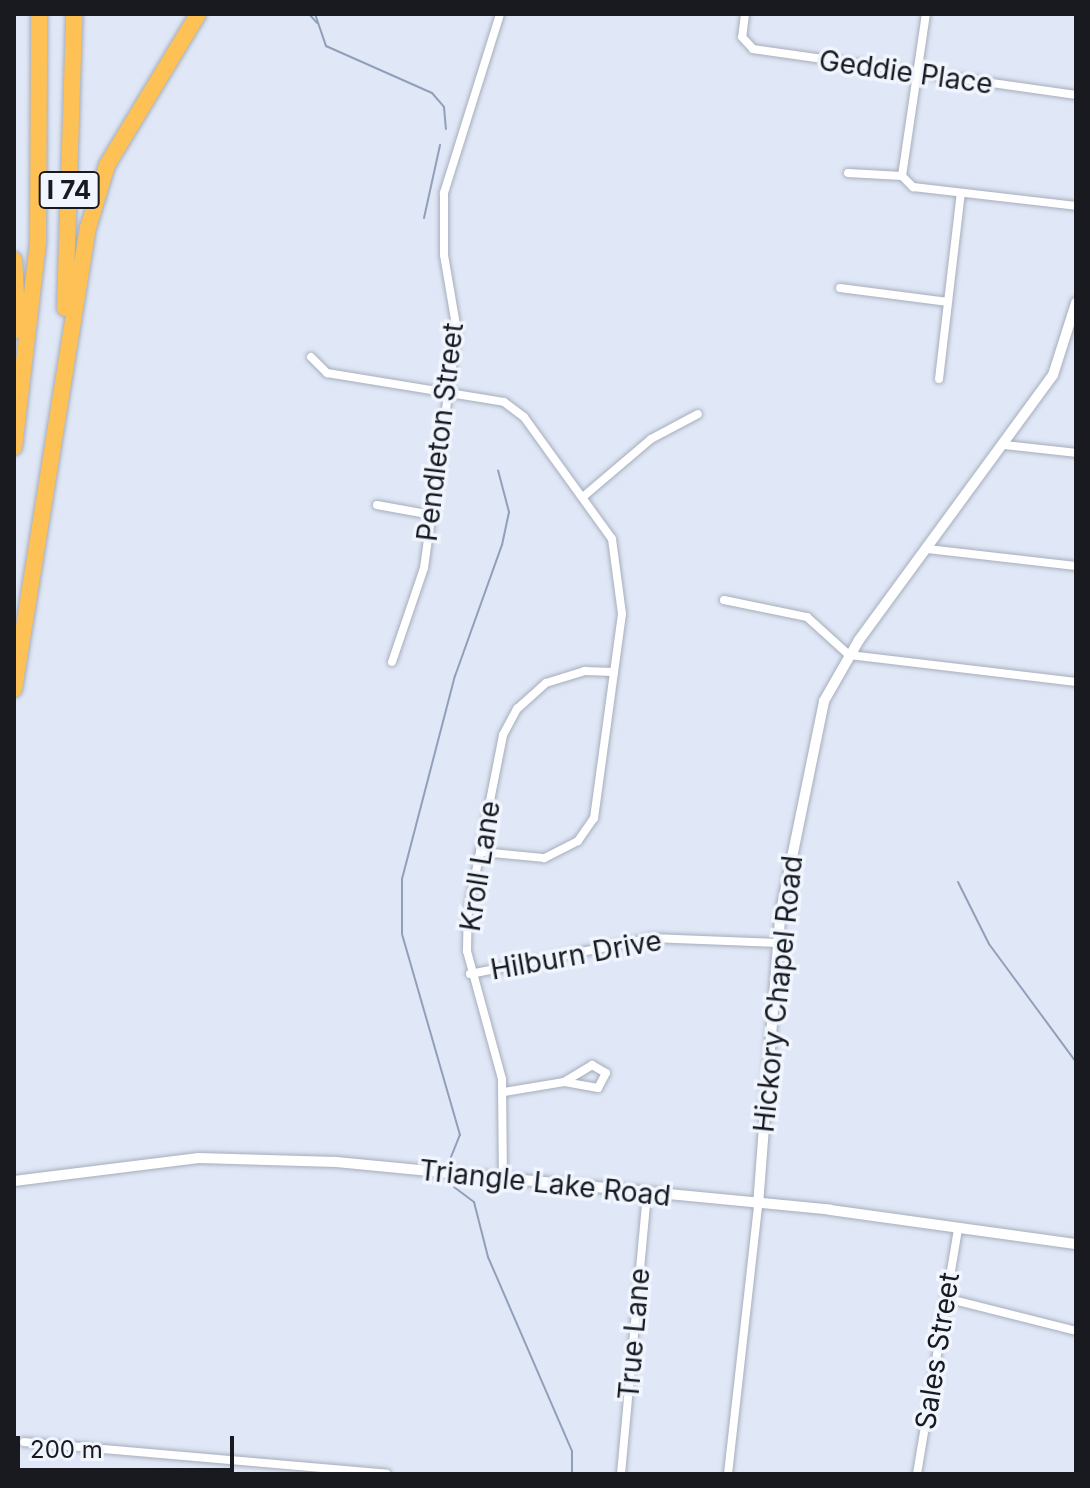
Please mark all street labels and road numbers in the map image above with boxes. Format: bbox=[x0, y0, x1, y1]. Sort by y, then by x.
street label: Geddie Place bbox=[817, 43, 995, 101]
road number: I 74 bbox=[37, 168, 101, 212]
street label: Pendleton Street bbox=[410, 321, 470, 543]
street label: Kroll Lane bbox=[453, 798, 507, 934]
street label: Hickory Chapel Road bbox=[747, 854, 809, 1134]
street label: Hilburn Drive bbox=[488, 923, 664, 987]
street label: Triangle Lake Road bbox=[418, 1153, 672, 1213]
street label: True Lane bbox=[612, 1267, 656, 1401]
street label: Sales Street bbox=[908, 1270, 966, 1432]

